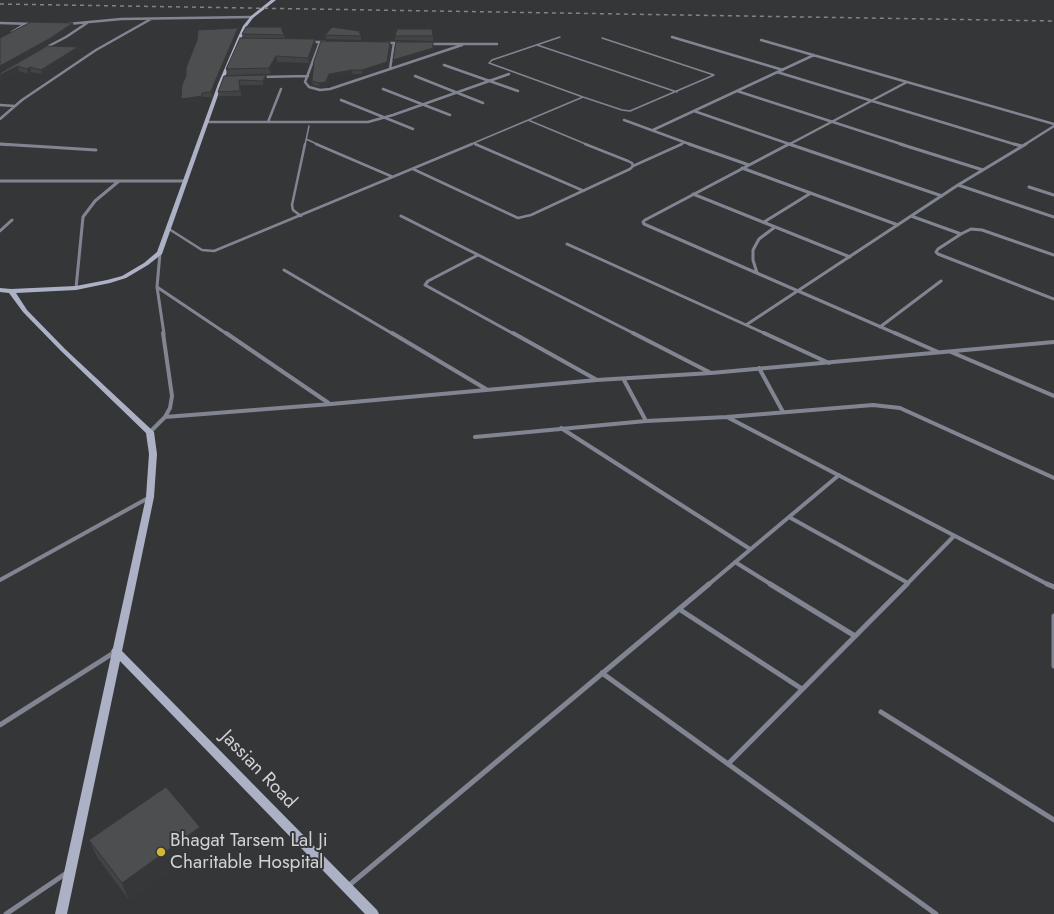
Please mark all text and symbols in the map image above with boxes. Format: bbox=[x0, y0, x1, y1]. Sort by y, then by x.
street label: Jassian Road bbox=[215, 726, 301, 814]
place label: Bhagat Tarsem Lal Ji Charitable Hospital bbox=[170, 830, 328, 874]
marker: Bhagat Tarsem Lal Ji Charitable Hospital bbox=[155, 846, 167, 858]

